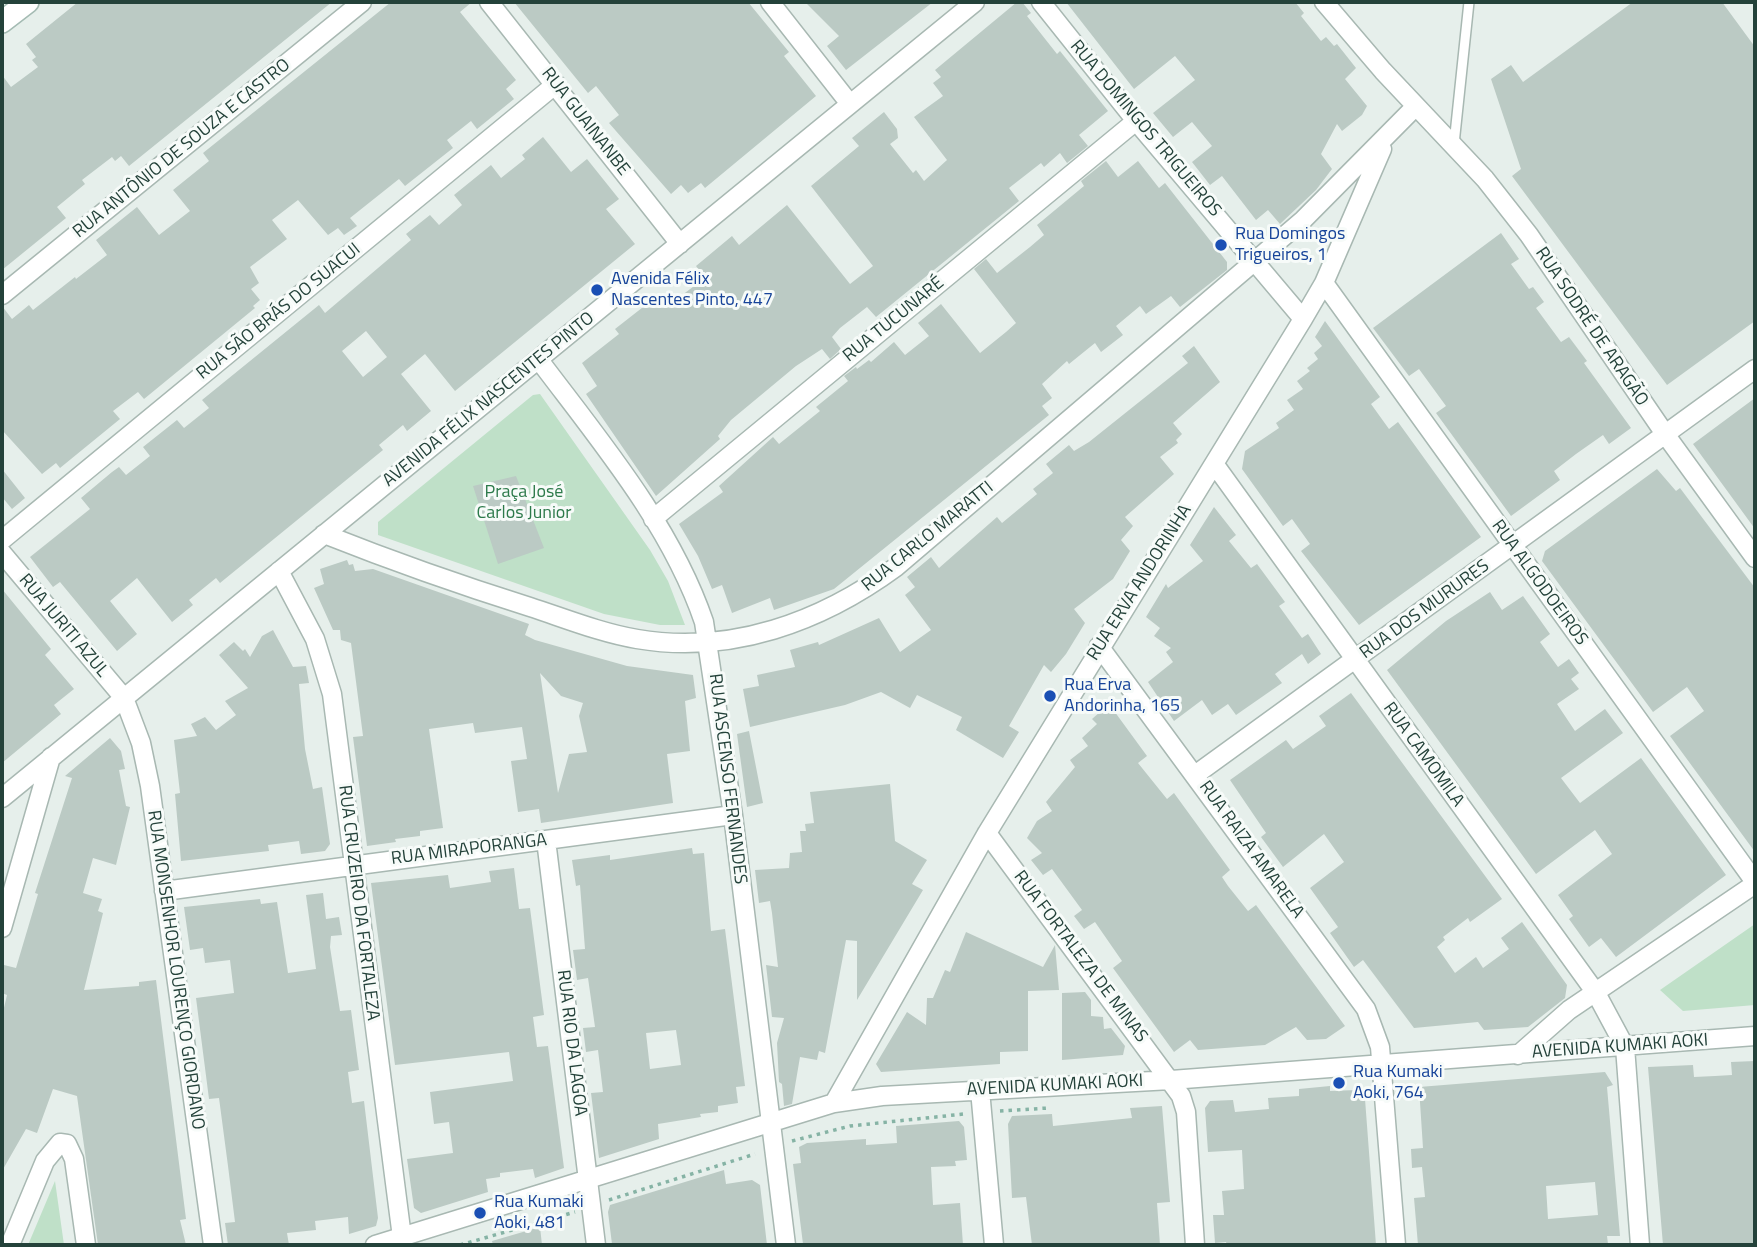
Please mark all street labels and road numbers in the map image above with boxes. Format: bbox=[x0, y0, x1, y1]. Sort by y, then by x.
street label: RUA DOMINGOS TRIGUEIROS bbox=[1065, 36, 1225, 222]
street label: RUA ANTÔNIO DE SOUZA E CASTRO bbox=[69, 55, 295, 243]
street label: RUA GUAINANBE bbox=[536, 64, 634, 180]
street label: RUA SÃO BRÁS DO SUACUI bbox=[193, 239, 365, 385]
street label: RUA SODRÉ DE ARAGÃO bbox=[1530, 244, 1652, 410]
street label: RUA TUCUNARÉ bbox=[839, 273, 949, 367]
street label: AVENIDA FÉLIX NASCENTES PINTO bbox=[379, 308, 599, 492]
street label: RUA CARLO MARATTI bbox=[858, 477, 998, 597]
street label: RUA ERVA ANDORINHA bbox=[1083, 501, 1197, 665]
street label: RUA ALGODOEIROS bbox=[1486, 516, 1592, 650]
street label: RUA DOS MURURES bbox=[1356, 556, 1494, 664]
street label: RUA JURITI AZUL bbox=[14, 570, 112, 682]
street label: RUA ASCENSO FERNANDES bbox=[703, 672, 751, 886]
street label: RUA CAMOMILA bbox=[1378, 699, 1468, 811]
street label: RUA RAIZA AMARELA bbox=[1194, 777, 1308, 923]
street label: RUA CRUZEIRO DA FORTALEZA bbox=[333, 784, 383, 1022]
street label: RUA MONSENHOR LOURENÇO GIORDANO bbox=[142, 809, 208, 1131]
street label: RUA MIRAPORANGA bbox=[390, 830, 548, 870]
street label: RUA FORTALEZA DE MINAS bbox=[1008, 867, 1152, 1047]
street label: RUA RIO DA LAGOA bbox=[551, 969, 591, 1117]
street label: AVENIDA KUMAKI AOKI bbox=[1531, 1030, 1709, 1064]
street label: AVENIDA KUMAKI AOKI bbox=[966, 1071, 1144, 1101]

